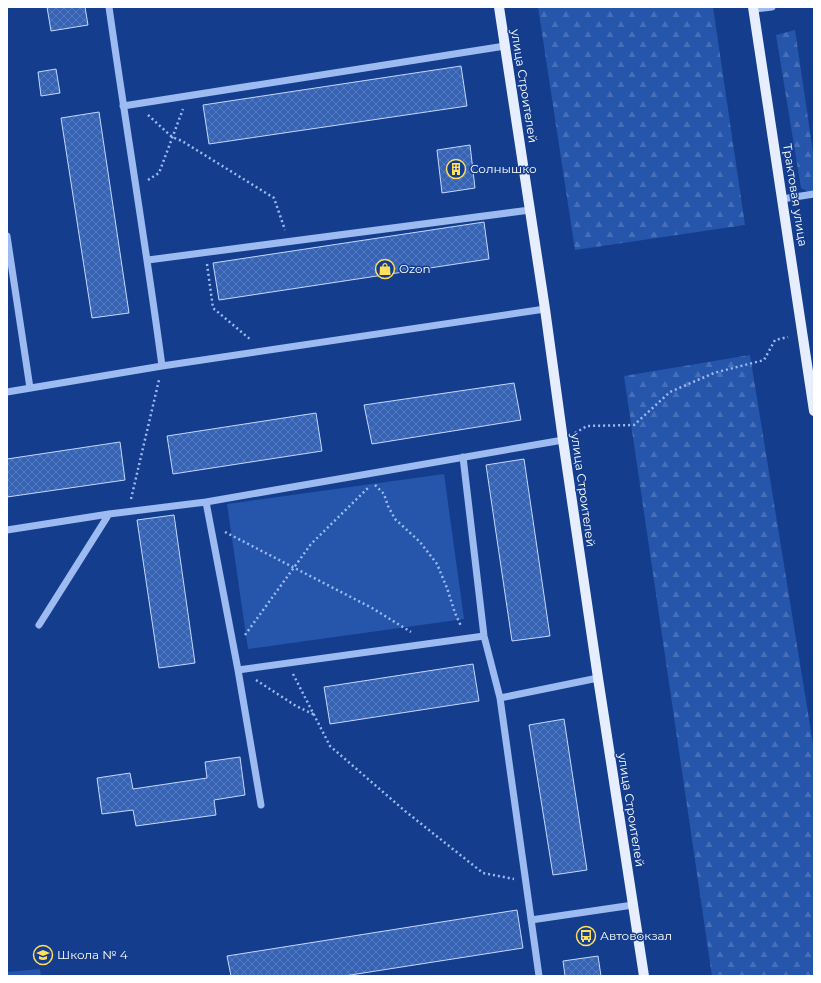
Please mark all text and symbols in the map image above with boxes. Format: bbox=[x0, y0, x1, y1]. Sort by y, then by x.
street label: улица Строителей bbox=[508, 27, 541, 144]
street label: Трактовая улица bbox=[780, 142, 811, 248]
building icon: Солнышко bbox=[445, 158, 467, 180]
place label: Солнышко bbox=[470, 161, 537, 176]
shop icon: Ozon bbox=[374, 258, 396, 280]
place label: Ozon bbox=[399, 261, 431, 276]
street label: улица Строителей bbox=[568, 431, 599, 548]
street label: улица Строителей bbox=[615, 751, 648, 868]
bus stop icon: Автовокзал bbox=[575, 925, 597, 947]
place label: Автовокзал bbox=[600, 928, 672, 943]
school or university icon: Школа № 4 bbox=[32, 944, 54, 966]
place label: Школа № 4 bbox=[57, 947, 128, 962]

